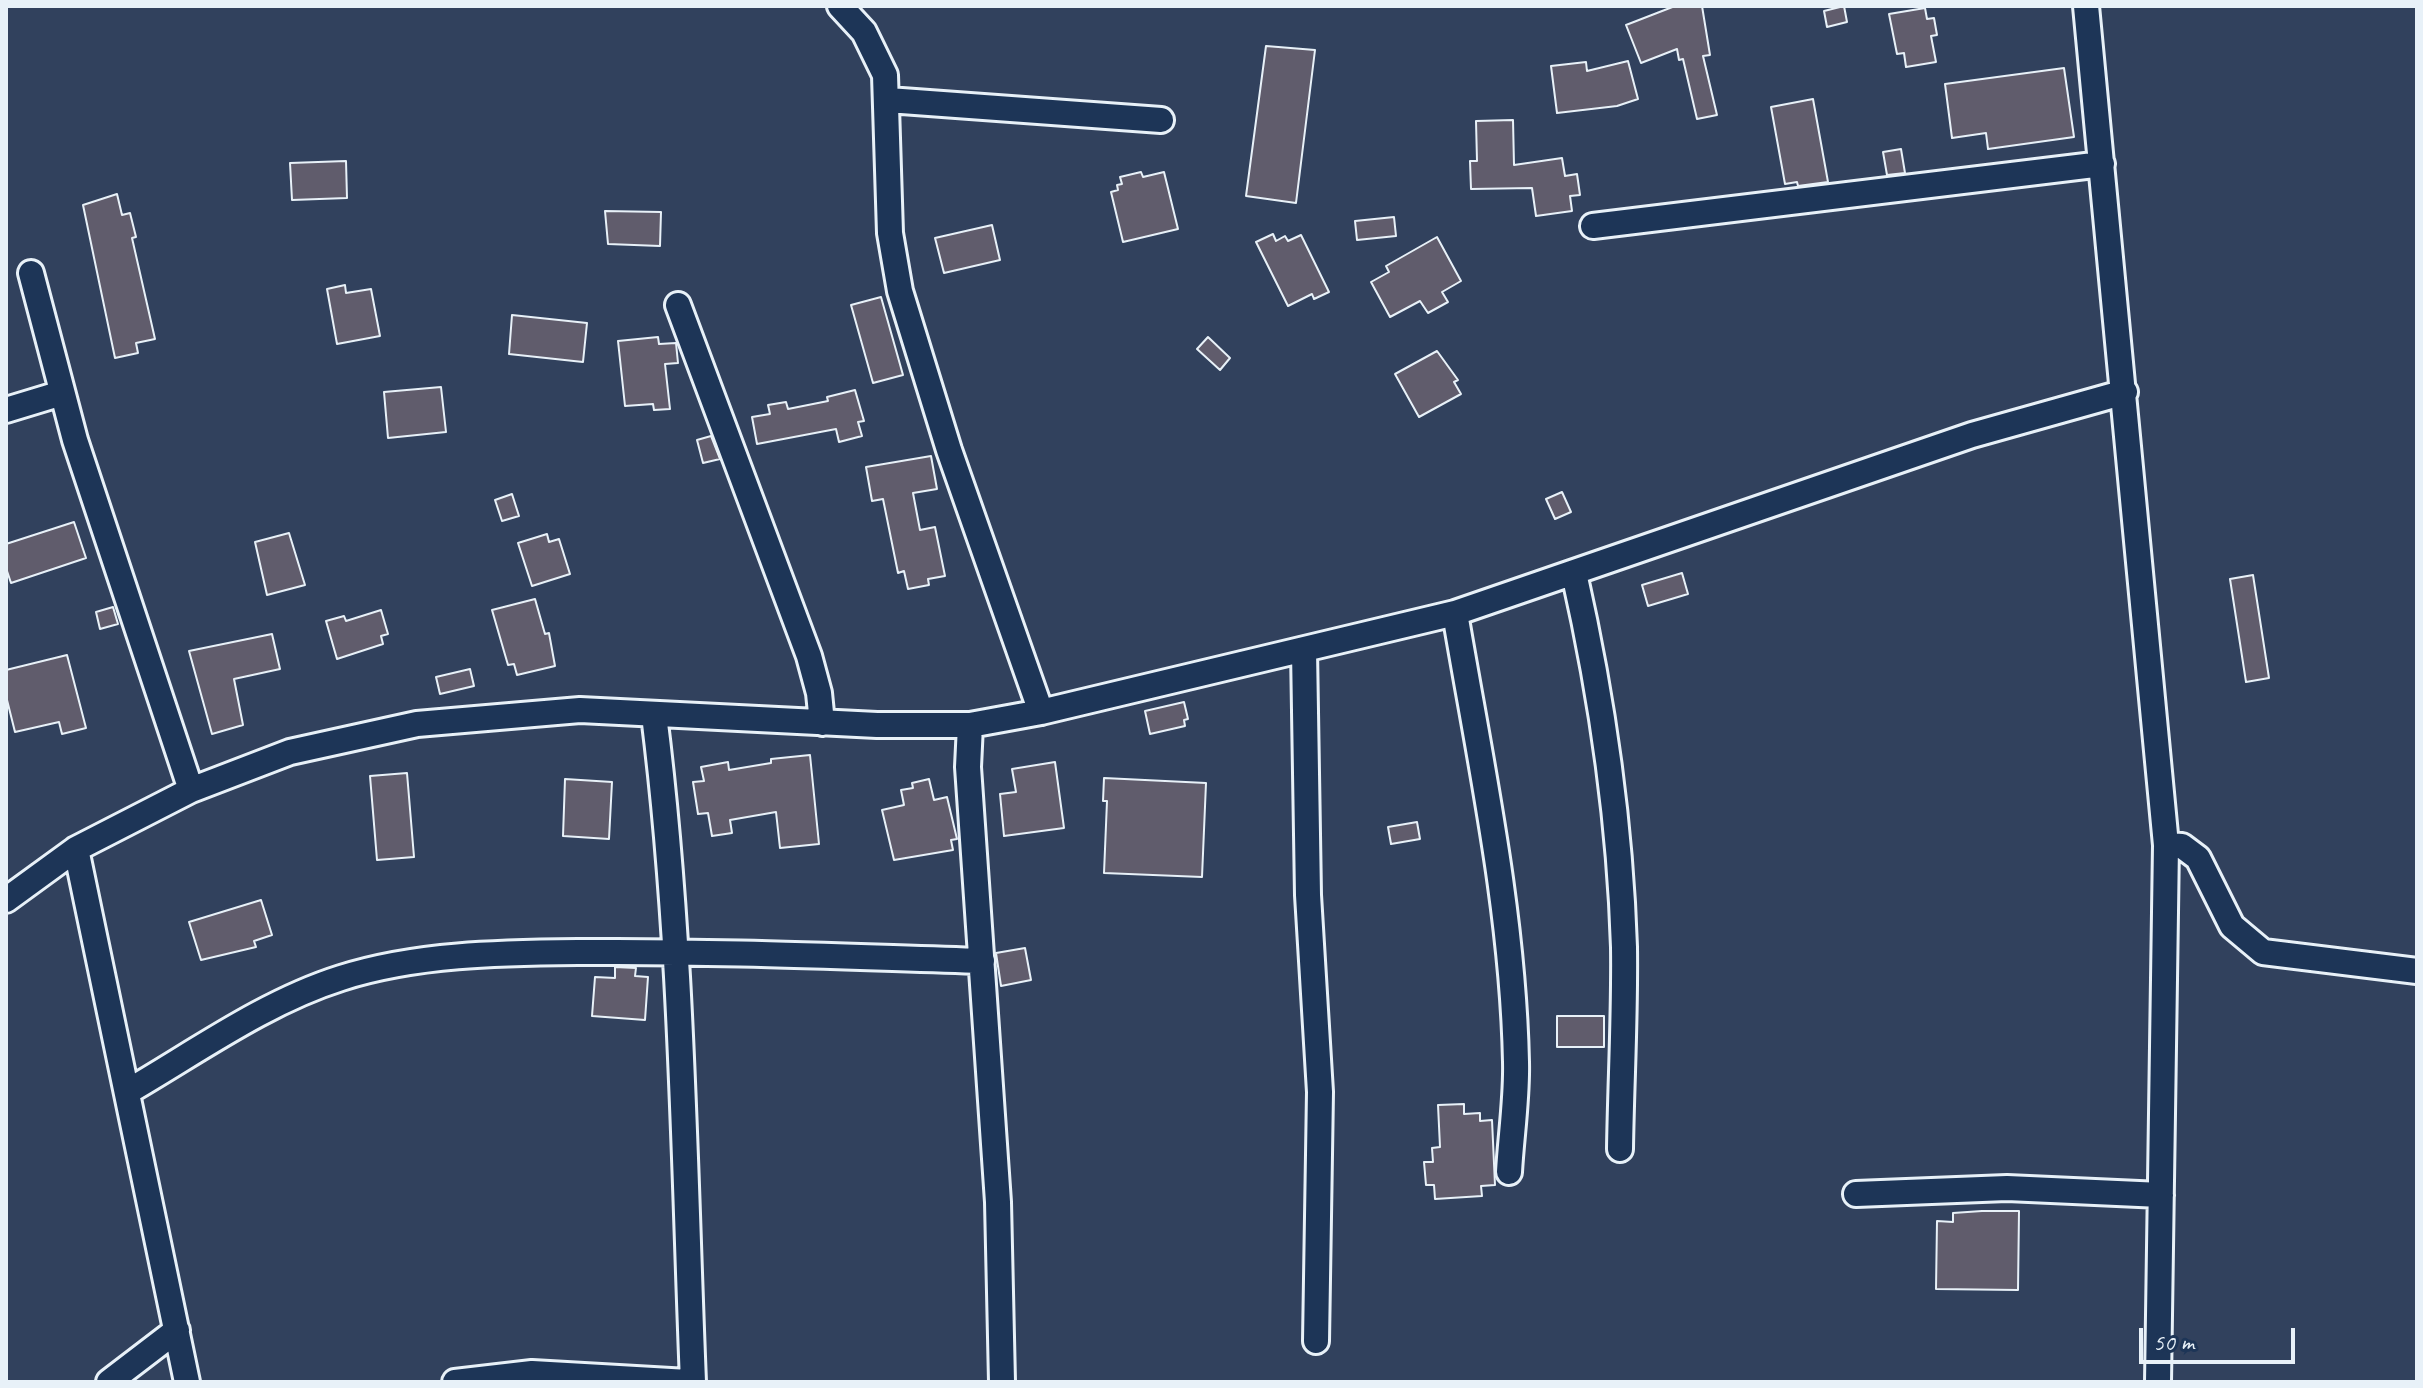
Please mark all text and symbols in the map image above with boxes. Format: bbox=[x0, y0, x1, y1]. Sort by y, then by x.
scale bar bbox=[2143, 1312, 2299, 1362]
text: 50 m bbox=[2153, 1327, 2194, 1357]

